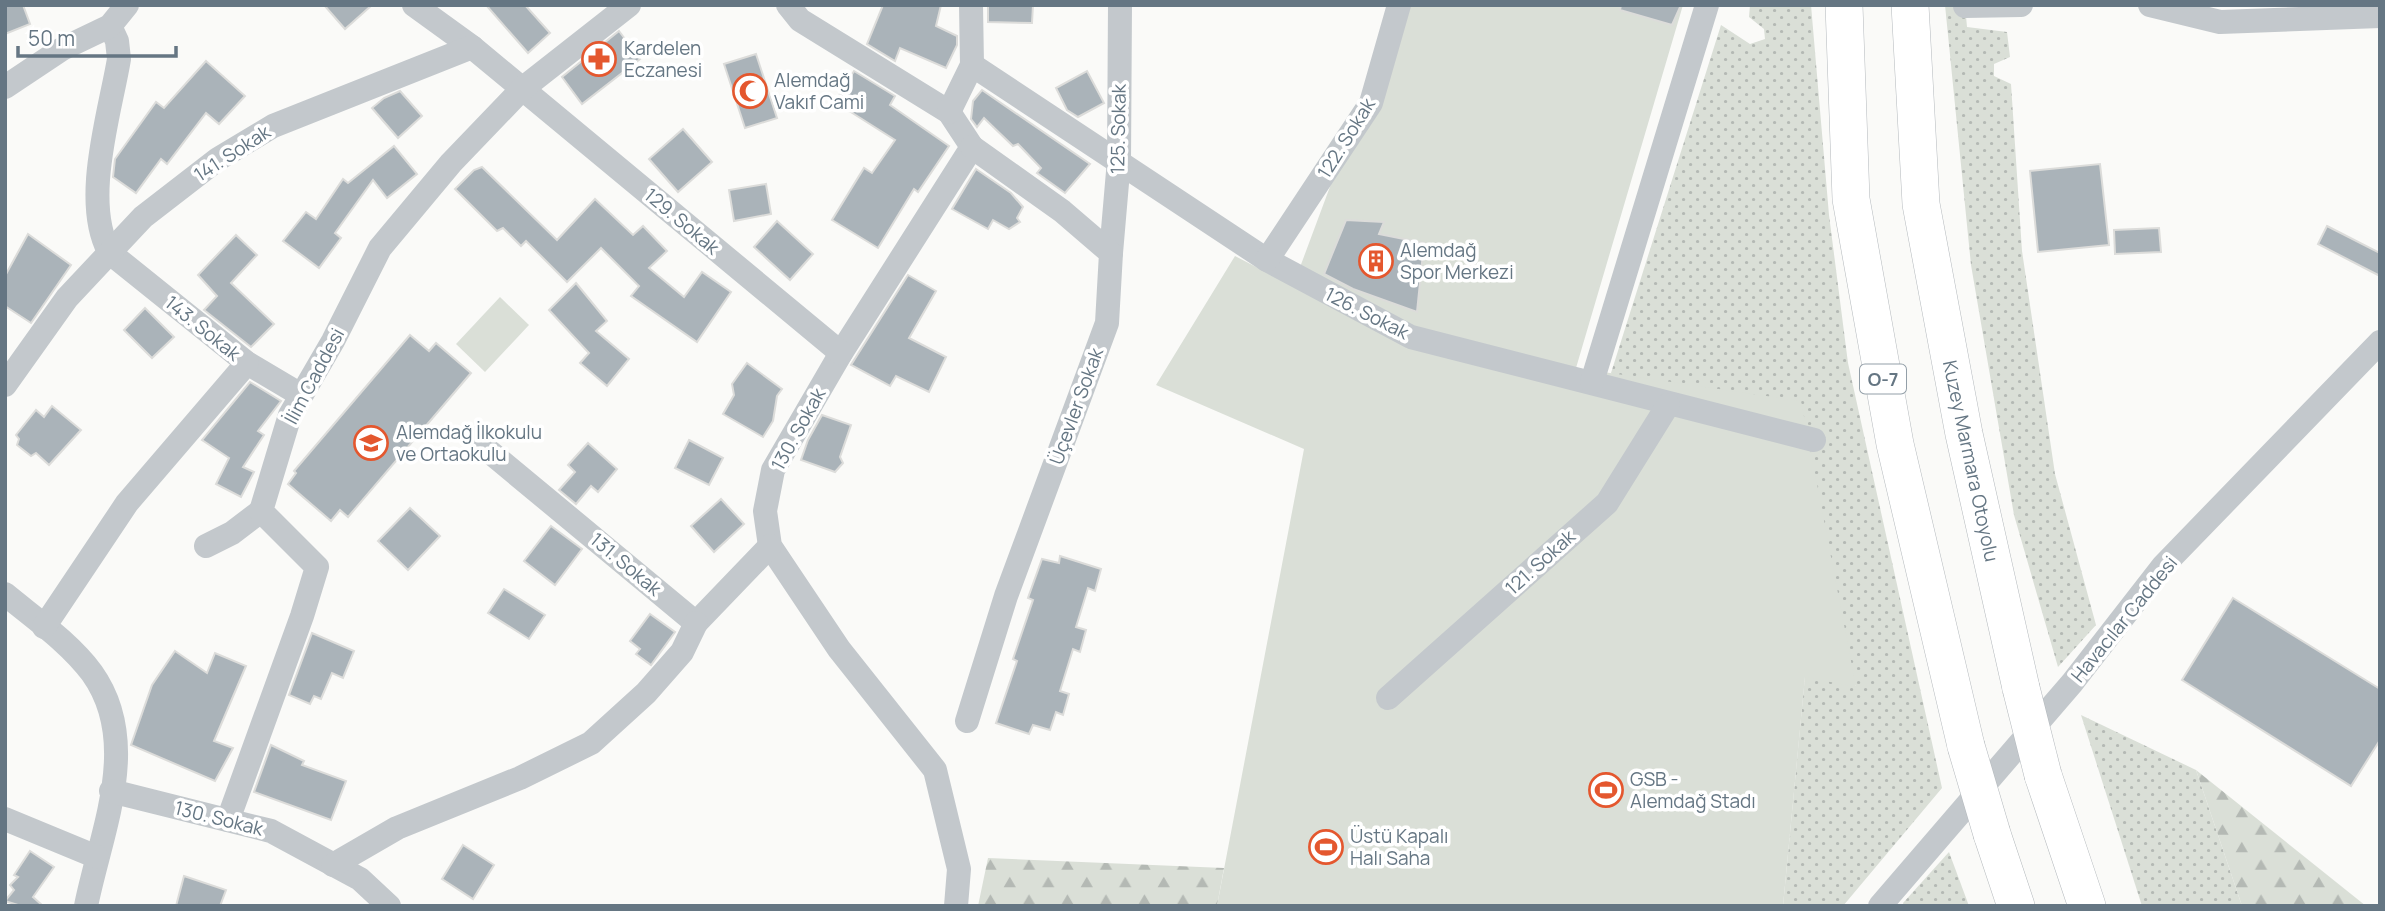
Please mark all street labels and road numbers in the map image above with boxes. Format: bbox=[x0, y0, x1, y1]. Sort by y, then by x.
street label: 125. Sokak bbox=[1104, 83, 1132, 174]
street label: 122. Sokak bbox=[1311, 92, 1381, 183]
street label: 141. Sokak bbox=[189, 118, 276, 187]
street label: 129. Sokak bbox=[639, 182, 726, 260]
street label: 126. Sokak bbox=[1321, 281, 1414, 345]
street label: 143. Sokak bbox=[160, 290, 247, 367]
street label: İlim Caddesi bbox=[278, 323, 350, 429]
street label: Üçevler Sokak bbox=[1043, 343, 1109, 468]
street label: Kuzey Marmara Otoyolu bbox=[1937, 358, 2005, 564]
road number: O-7 bbox=[1860, 365, 1906, 394]
street label: 130. Sokak bbox=[765, 383, 832, 475]
street label: 121. Sokak bbox=[1499, 523, 1581, 600]
street label: 131. Sokak bbox=[585, 527, 668, 602]
street label: Havacılar Caddesi bbox=[2065, 550, 2183, 688]
street label: 130. Sokak bbox=[172, 794, 267, 842]

